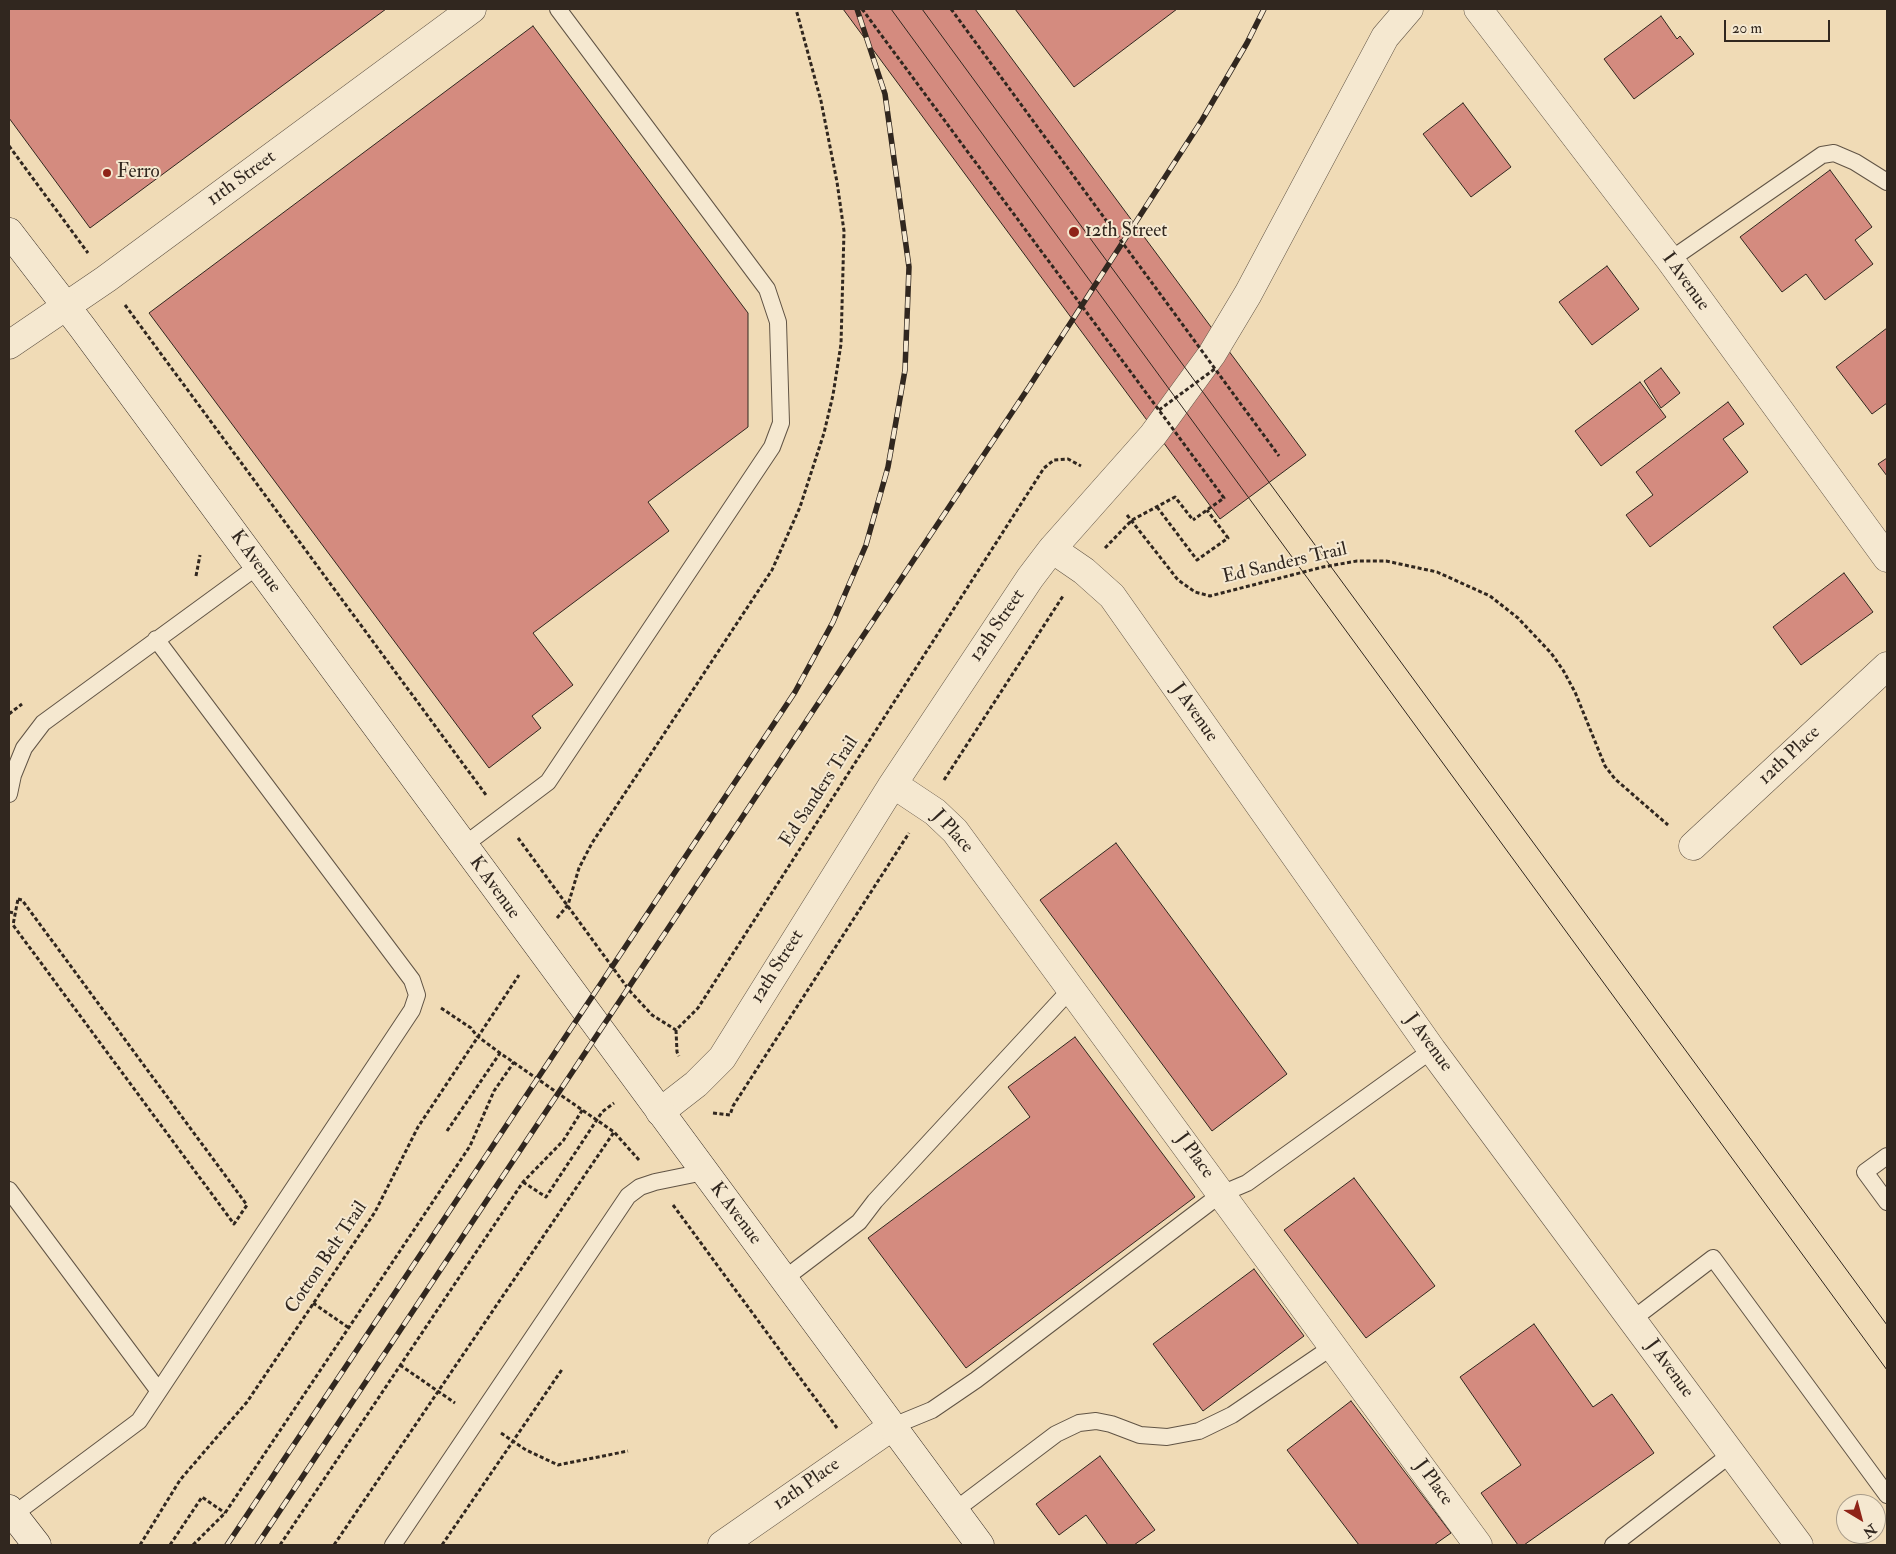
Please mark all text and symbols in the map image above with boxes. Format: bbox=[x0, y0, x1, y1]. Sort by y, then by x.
scale bar bbox=[1726, 10, 1832, 42]
text: 20 m bbox=[1732, 19, 1762, 38]
street label: 11th Street bbox=[203, 146, 281, 212]
place label: Ferro bbox=[117, 162, 160, 184]
marker: Ferro bbox=[101, 167, 113, 179]
place label: 12th Street bbox=[1085, 221, 1167, 243]
marker: 12th Street bbox=[1067, 225, 1081, 239]
street label: I Avenue bbox=[1656, 248, 1714, 316]
street label: K Avenue bbox=[225, 526, 285, 598]
street label: Ed Sanders Trail bbox=[1221, 539, 1349, 589]
street label: 12th Street bbox=[966, 585, 1030, 667]
street label: J Avenue bbox=[1166, 679, 1222, 747]
street label: 12th Place bbox=[1754, 722, 1826, 790]
street label: Ed Sanders Trail bbox=[776, 733, 864, 851]
street label: J Place bbox=[926, 805, 978, 859]
street label: K Avenue bbox=[464, 852, 524, 924]
street label: 12th Street bbox=[747, 926, 809, 1008]
street label: J Avenue bbox=[1399, 1009, 1457, 1077]
street label: J Place bbox=[1170, 1129, 1218, 1183]
street label: K Avenue bbox=[704, 1178, 766, 1250]
street label: Cotton Belt Trail bbox=[281, 1198, 373, 1318]
street label: J Avenue bbox=[1640, 1335, 1698, 1403]
street label: 12th Place bbox=[769, 1454, 845, 1516]
street label: J Place bbox=[1409, 1456, 1457, 1510]
north arrow bbox=[1836, 1494, 1886, 1544]
text: N bbox=[1860, 1520, 1880, 1541]

